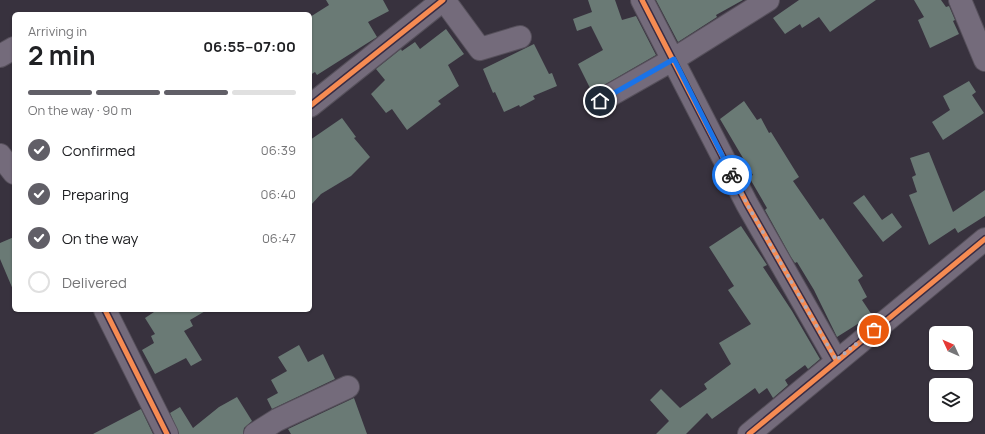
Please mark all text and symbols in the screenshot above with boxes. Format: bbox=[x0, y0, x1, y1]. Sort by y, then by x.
text: Arriving in bbox=[28, 22, 87, 40]
text: 06:55–07:00 bbox=[203, 36, 296, 57]
text: 2 min bbox=[28, 37, 96, 73]
pin bbox=[583, 84, 617, 118]
icon: home bbox=[589, 90, 611, 112]
text: On the way · 90 m bbox=[28, 101, 132, 119]
icon: check bbox=[28, 139, 50, 161]
text: Confirmed bbox=[62, 140, 135, 161]
text: 06:39 bbox=[261, 141, 296, 159]
courier bbox=[712, 155, 752, 195]
icon: bike bbox=[721, 164, 743, 186]
icon: check bbox=[28, 183, 50, 205]
text: Preparing bbox=[62, 184, 129, 205]
text: 06:40 bbox=[261, 185, 296, 203]
icon: check bbox=[28, 227, 50, 249]
text: On the way bbox=[62, 228, 138, 249]
text: 06:47 bbox=[262, 229, 296, 247]
text: Delivered bbox=[62, 272, 127, 293]
pin bbox=[857, 313, 891, 347]
icon: bag bbox=[863, 319, 885, 341]
north arrow bbox=[929, 326, 973, 370]
map controls bbox=[929, 326, 973, 422]
button: layers bbox=[929, 378, 973, 422]

